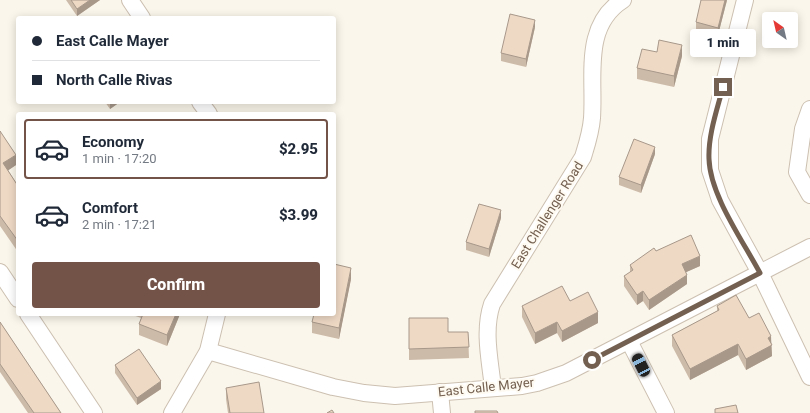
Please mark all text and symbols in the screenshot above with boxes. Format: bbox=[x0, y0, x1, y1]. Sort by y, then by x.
north arrow bbox=[762, 12, 798, 48]
map controls bbox=[762, 12, 798, 48]
callout: 1 min bbox=[690, 29, 756, 57]
text: East Calle Mayer bbox=[56, 32, 169, 50]
text: 1 min bbox=[707, 35, 739, 50]
text: North Calle Rivas bbox=[56, 71, 173, 89]
route end bbox=[714, 78, 732, 96]
icon: car bbox=[34, 131, 70, 167]
text: Economy bbox=[82, 133, 144, 151]
text: $2.95 bbox=[279, 140, 318, 158]
text: 1 min · 17:20 bbox=[82, 151, 157, 166]
street label: East Challenger Road bbox=[508, 159, 586, 271]
icon: car bbox=[34, 197, 70, 233]
text: Comfort bbox=[82, 199, 138, 217]
text: $3.99 bbox=[279, 206, 318, 224]
text: 2 min · 17:21 bbox=[82, 217, 157, 232]
button: Confirm bbox=[32, 262, 320, 308]
route start bbox=[583, 351, 601, 369]
car bbox=[630, 352, 652, 378]
street label: East Calle Mayer bbox=[437, 374, 535, 399]

